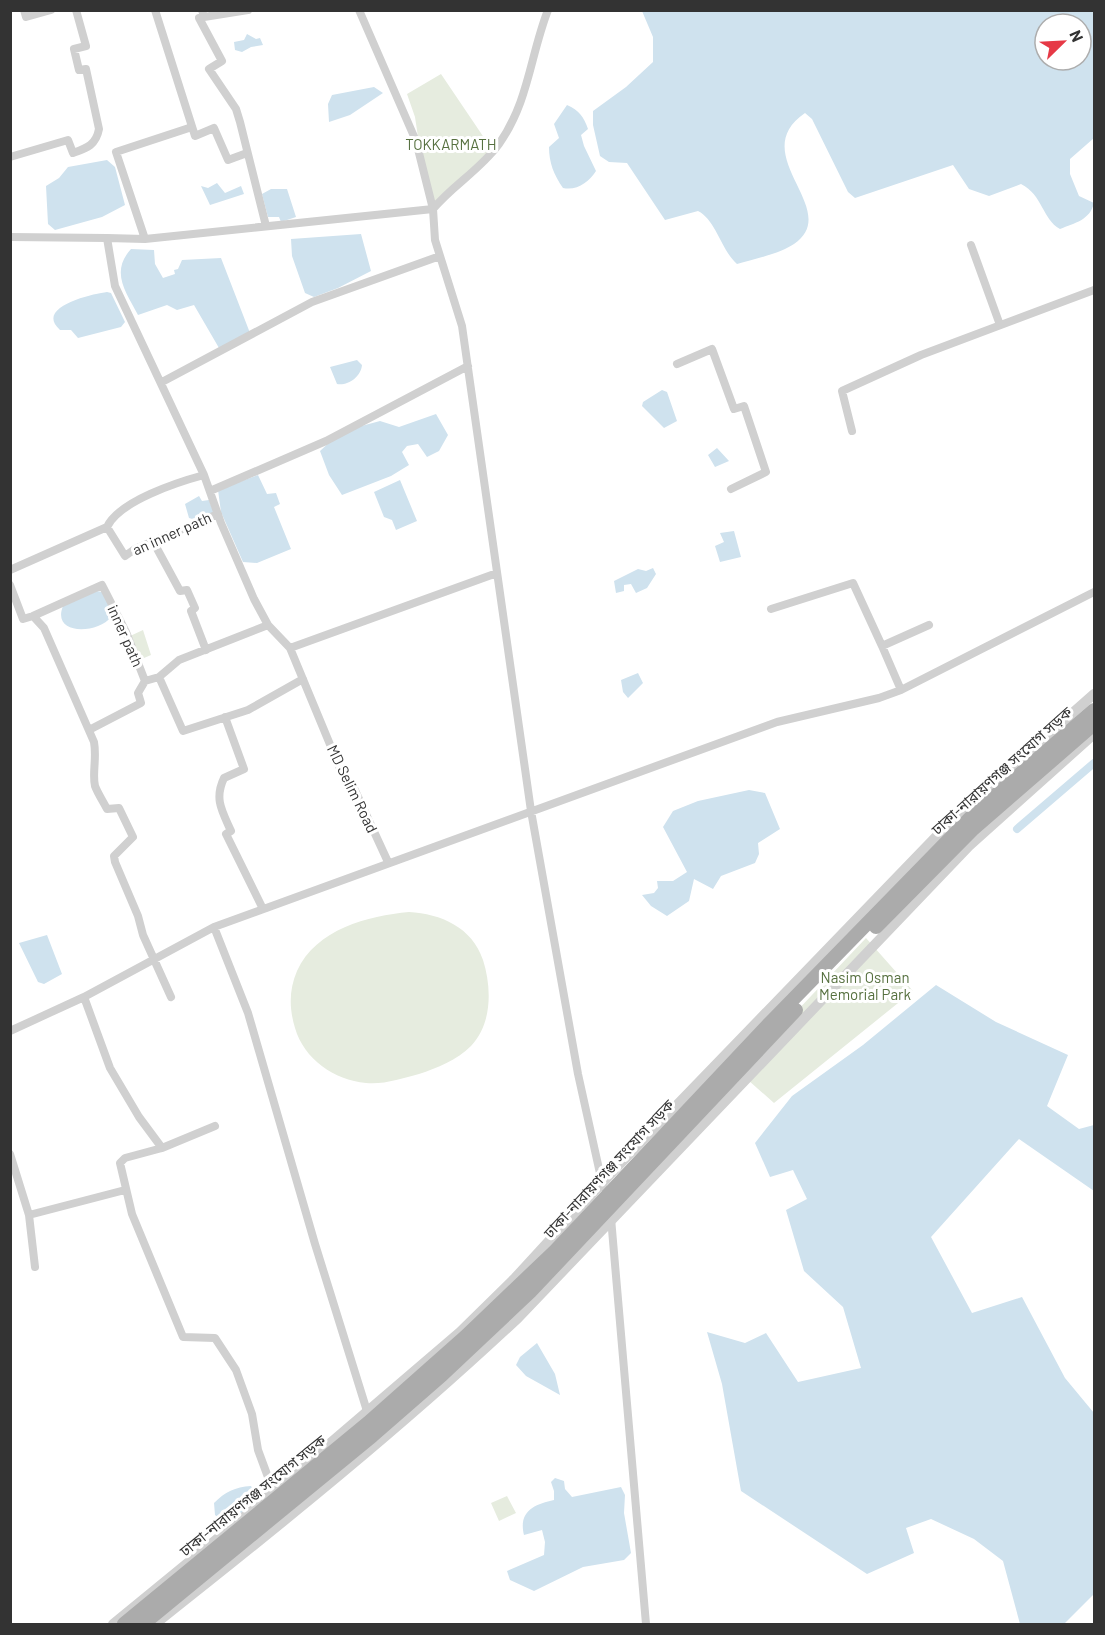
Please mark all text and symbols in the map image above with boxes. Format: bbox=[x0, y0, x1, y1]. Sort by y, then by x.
north arrow bbox=[1033, 12, 1093, 72]
text: N bbox=[1066, 27, 1088, 44]
park label: TOKKARMATH bbox=[405, 135, 497, 153]
street label: an inner path bbox=[129, 508, 214, 558]
street label: inner path bbox=[104, 602, 148, 669]
street label: ঢাকা-নারায়ণগঞ্জ সংযোগ সড়ক bbox=[927, 702, 1076, 839]
street label: MD Selim Road bbox=[324, 742, 382, 835]
park label: Nasim Osman Memorial Park bbox=[819, 968, 912, 1003]
street label: ঢাকা-নারায়ণগঞ্জ সংযোগ সড়ক bbox=[539, 1095, 678, 1242]
street label: ঢাকা-নারায়ণগঞ্জ সংযোগ সড়ক bbox=[175, 1430, 330, 1560]

